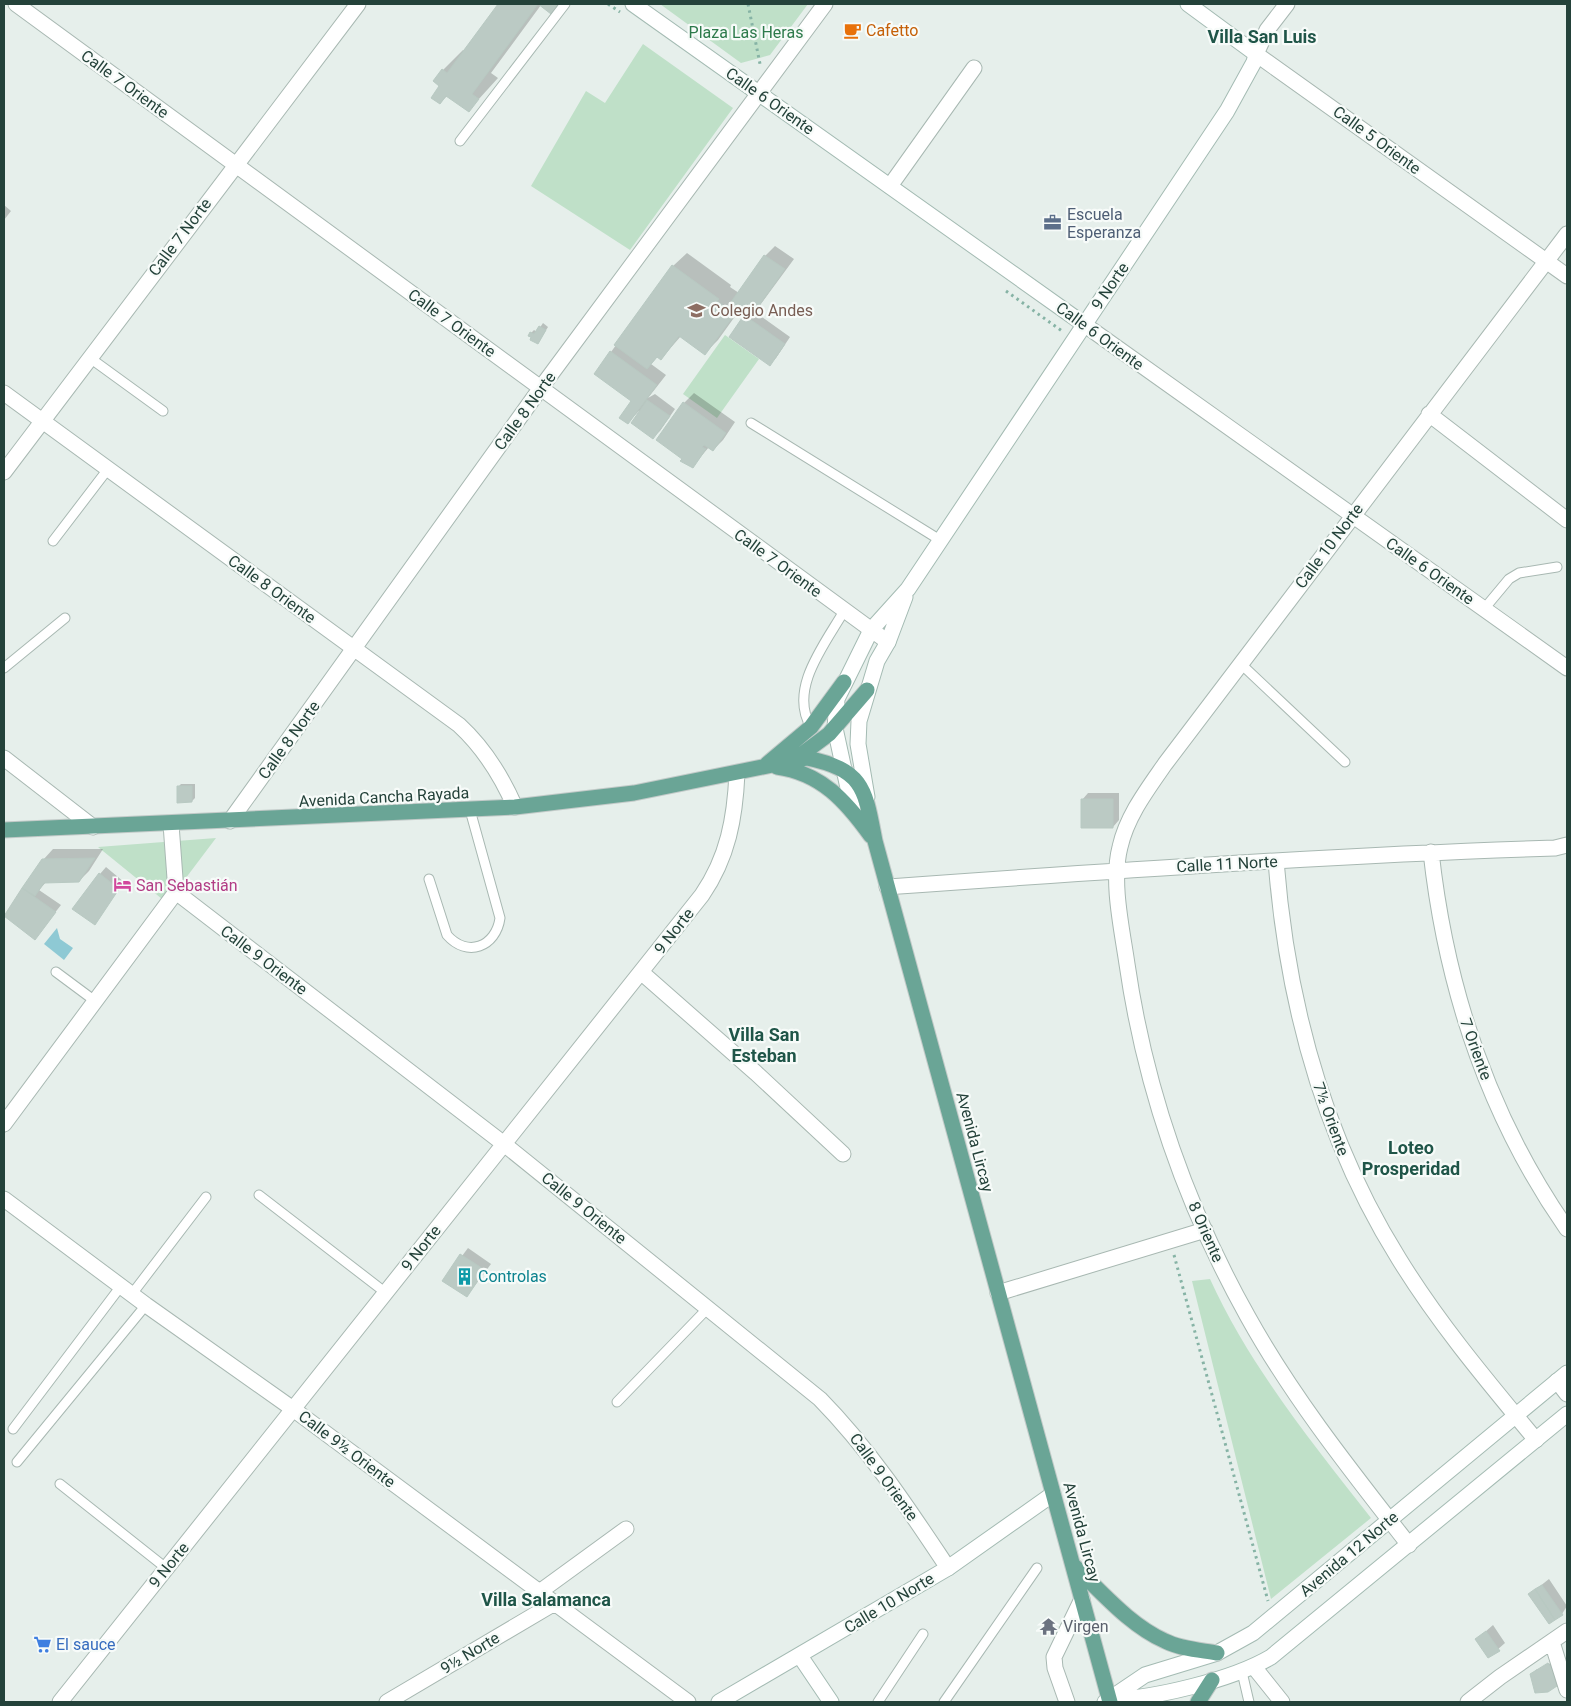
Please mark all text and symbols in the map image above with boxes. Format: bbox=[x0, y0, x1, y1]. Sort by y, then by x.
cafe icon: Cafetto bbox=[842, 20, 862, 40]
place label: Cafetto bbox=[866, 21, 918, 40]
park label: Plaza Las Heras bbox=[689, 23, 803, 42]
district label: Villa San Luis bbox=[1207, 26, 1317, 47]
street label: Calle 7 Oriente bbox=[77, 46, 173, 122]
street label: Calle 6 Oriente bbox=[722, 63, 818, 139]
street label: Calle 5 Oriente bbox=[1329, 102, 1425, 178]
street label: Calle 7 Norte bbox=[145, 194, 215, 280]
place label: Escuela Esperanza bbox=[1067, 205, 1141, 242]
office icon: Escuela Esperanza bbox=[1043, 213, 1063, 233]
street label: 9 Norte bbox=[1087, 259, 1133, 313]
street label: Calle 7 Oriente bbox=[404, 285, 500, 361]
street label: Calle 6 Oriente bbox=[1052, 298, 1148, 374]
school or university icon: Colegio Andes bbox=[686, 300, 706, 320]
place label: Colegio Andes bbox=[710, 301, 813, 320]
street label: Calle 8 Norte bbox=[490, 368, 560, 454]
street label: Calle 10 Norte bbox=[1291, 500, 1367, 592]
street label: Calle 7 Oriente bbox=[730, 525, 826, 601]
street label: Calle 6 Oriente bbox=[1382, 533, 1478, 609]
street label: Calle 8 Oriente bbox=[224, 551, 320, 627]
street label: Calle 8 Norte bbox=[254, 697, 324, 783]
street label: Avenida Cancha Rayada bbox=[298, 783, 470, 811]
street label: Calle 11 Norte bbox=[1176, 852, 1278, 876]
hotel icon: San Sebastián bbox=[112, 875, 132, 895]
place label: San Sebastián bbox=[136, 876, 238, 895]
street label: 9 Norte bbox=[650, 904, 698, 958]
street label: Calle 9 Oriente bbox=[217, 921, 311, 999]
street label: 7 Oriente bbox=[1456, 1016, 1496, 1082]
district label: Villa San Esteban bbox=[729, 1024, 799, 1066]
street label: 7½ Oriente bbox=[1309, 1080, 1353, 1158]
street label: Avenida Lircay bbox=[953, 1090, 998, 1195]
district label: Loteo Prosperidad bbox=[1362, 1137, 1460, 1179]
street label: Calle 9 Oriente bbox=[538, 1168, 630, 1248]
street label: 8 Oriente bbox=[1184, 1199, 1228, 1265]
street label: 9 Norte bbox=[397, 1221, 445, 1275]
building icon: Controlas bbox=[454, 1266, 474, 1286]
place label: Controlas bbox=[478, 1267, 547, 1286]
street label: Calle 9½ Oriente bbox=[295, 1406, 399, 1492]
street label: Calle 9 Oriente bbox=[846, 1429, 922, 1525]
street label: Avenida Lircay bbox=[1060, 1480, 1105, 1585]
street label: Avenida 12 Norte bbox=[1296, 1507, 1402, 1601]
street label: 9 Norte bbox=[145, 1538, 193, 1592]
street label: Calle 10 Norte bbox=[841, 1569, 937, 1637]
district label: Villa Salamanca bbox=[481, 1589, 611, 1610]
temple icon: Virgen bbox=[1039, 1616, 1059, 1636]
place label: Virgen bbox=[1063, 1617, 1109, 1636]
street label: 9½ Norte bbox=[437, 1628, 503, 1678]
supermarket icon: El sauce bbox=[32, 1634, 52, 1654]
place label: El sauce bbox=[56, 1635, 116, 1654]

